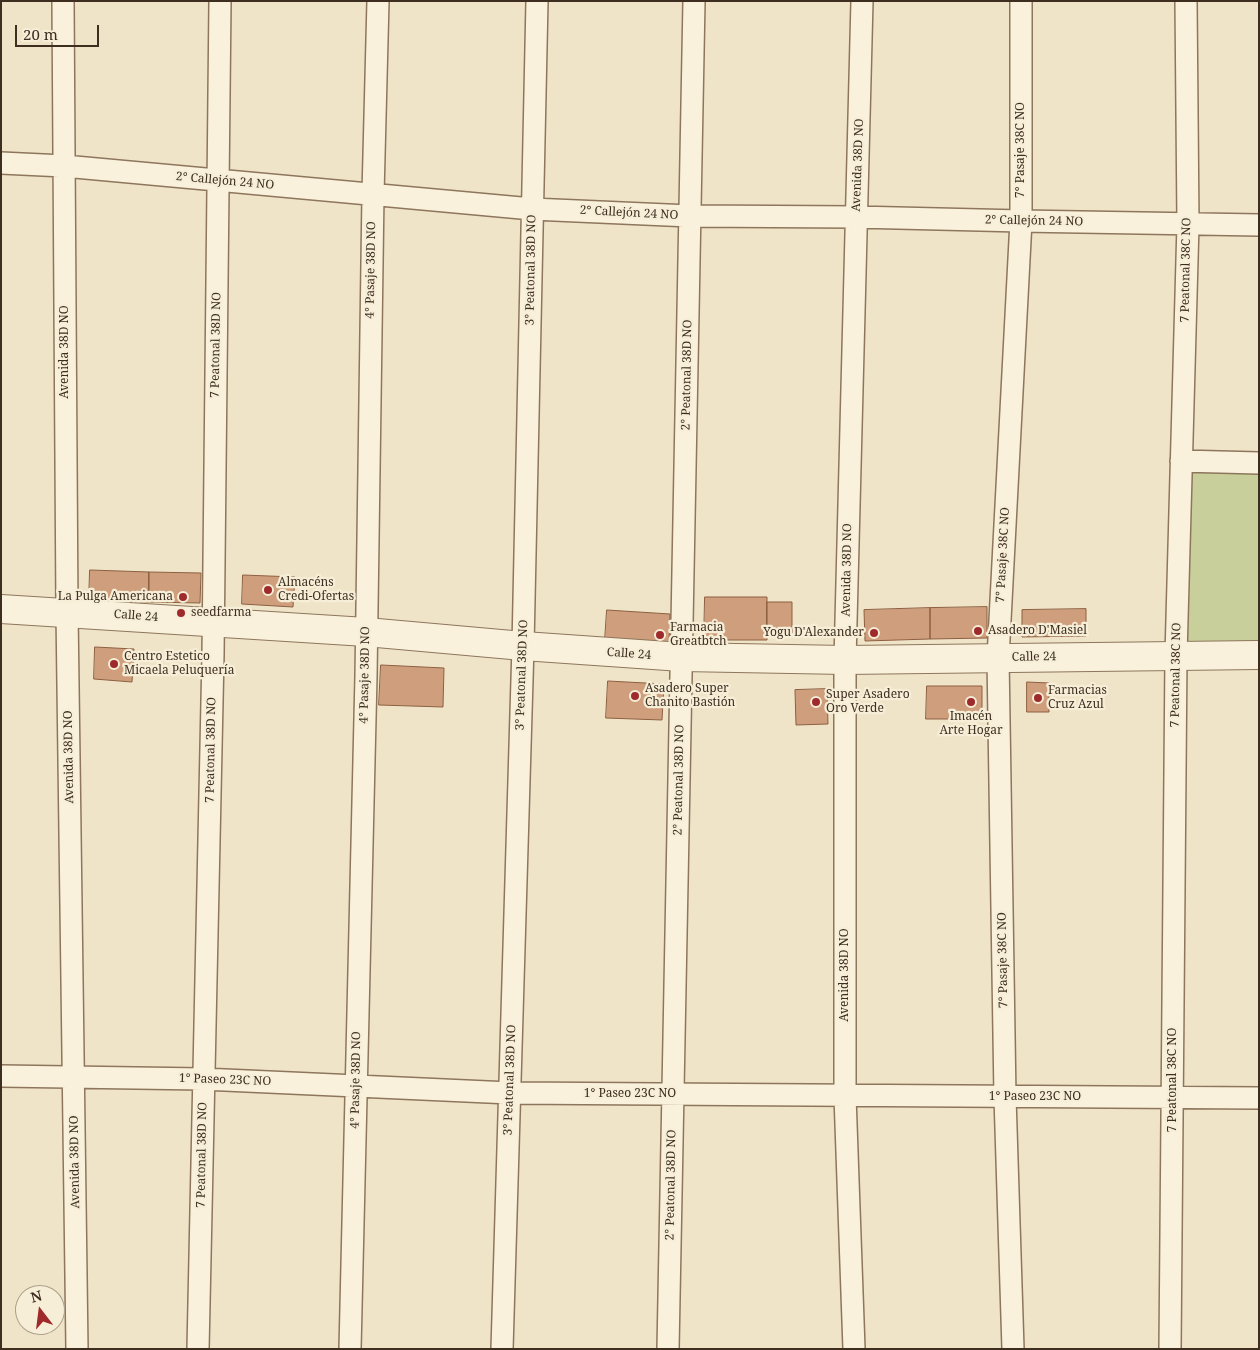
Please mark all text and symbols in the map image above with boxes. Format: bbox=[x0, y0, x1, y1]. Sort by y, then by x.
scale bar bbox=[18, 15, 101, 47]
text: 20 m bbox=[23, 24, 58, 44]
street label: 7° Pasaje 38C NO bbox=[1014, 102, 1028, 198]
street label: Avenida 38D NO bbox=[849, 118, 867, 212]
street label: 2° Callejón 24 NO bbox=[175, 170, 275, 192]
street label: 2° Callejón 24 NO bbox=[579, 203, 679, 223]
street label: 2° Callejón 24 NO bbox=[985, 213, 1083, 229]
street label: 3° Peatonal 38D NO bbox=[523, 214, 539, 326]
street label: 7 Peatonal 38C NO bbox=[1178, 218, 1194, 322]
street label: 4° Pasaje 38D NO bbox=[363, 221, 379, 319]
street label: 7 Peatonal 38D NO bbox=[208, 292, 224, 398]
street label: Avenida 38D NO bbox=[58, 305, 72, 399]
street label: 2° Peatonal 38D NO bbox=[679, 319, 695, 431]
street label: 7° Pasaje 38C NO bbox=[993, 507, 1013, 603]
street label: Avenida 38D NO bbox=[839, 523, 855, 617]
place label: Almacéns Credi-Ofertas bbox=[278, 576, 354, 604]
marker: Almacéns Credi-Ofertas bbox=[262, 584, 274, 596]
place label: La Pulga Americana bbox=[58, 590, 173, 604]
marker: La Pulga Americana bbox=[177, 591, 189, 603]
place label: seedfarma bbox=[191, 606, 252, 620]
street label: Calle 24 bbox=[113, 607, 159, 625]
marker: seedfarma bbox=[175, 607, 187, 619]
street label: 3° Peatonal 38D NO bbox=[513, 619, 531, 731]
place label: Farmacia Greatbtch bbox=[670, 621, 727, 649]
street label: 7 Peatonal 38C NO bbox=[1168, 623, 1184, 727]
place label: Asadero D'Masiel bbox=[988, 624, 1087, 638]
marker: Asadero D'Masiel bbox=[972, 625, 984, 637]
street label: 4° Pasaje 38D NO bbox=[357, 626, 373, 724]
place label: Yogu D'Alexander bbox=[763, 626, 864, 640]
marker: Yogu D'Alexander bbox=[868, 627, 880, 639]
marker: Farmacia Greatbtch bbox=[654, 629, 666, 641]
street label: Calle 24 bbox=[606, 645, 652, 663]
street label: Calle 24 bbox=[1012, 649, 1056, 665]
place label: Centro Estetico Micaela Peluquería bbox=[124, 650, 234, 678]
marker: Centro Estetico Micaela Peluquería bbox=[108, 658, 120, 670]
place label: Asadero Super Chanito Bastión bbox=[645, 682, 735, 710]
place label: Farmacias Cruz Azul bbox=[1048, 684, 1107, 712]
place label: Super Asadero Oro Verde bbox=[826, 688, 910, 716]
marker: Asadero Super Chanito Bastión bbox=[629, 690, 641, 702]
marker: Farmacias Cruz Azul bbox=[1032, 692, 1044, 704]
marker: Super Asadero Oro Verde bbox=[810, 696, 822, 708]
marker: Imacén Arte Hogar bbox=[965, 696, 977, 708]
street label: 7 Peatonal 38D NO bbox=[203, 697, 219, 803]
street label: Avenida 38D NO bbox=[61, 710, 77, 804]
place label: Imacén Arte Hogar bbox=[939, 710, 1003, 738]
street label: 2° Peatonal 38D NO bbox=[671, 724, 687, 836]
street label: 7° Pasaje 38C NO bbox=[995, 912, 1011, 1008]
street label: Avenida 38D NO bbox=[838, 928, 852, 1022]
street label: 3° Peatonal 38D NO bbox=[501, 1024, 519, 1136]
street label: 7 Peatonal 38C NO bbox=[1166, 1028, 1180, 1132]
street label: 4° Pasaje 38D NO bbox=[348, 1031, 364, 1129]
street label: 1° Paseo 23C NO bbox=[179, 1071, 271, 1089]
street label: 1° Paseo 23C NO bbox=[584, 1087, 676, 1101]
street label: 1° Paseo 23C NO bbox=[989, 1090, 1081, 1104]
street label: 7 Peatonal 38D NO bbox=[194, 1102, 210, 1208]
street label: Avenida 38D NO bbox=[67, 1115, 83, 1209]
street label: 2° Peatonal 38D NO bbox=[663, 1129, 679, 1241]
north arrow bbox=[15, 1285, 65, 1335]
text: N bbox=[28, 1285, 44, 1307]

